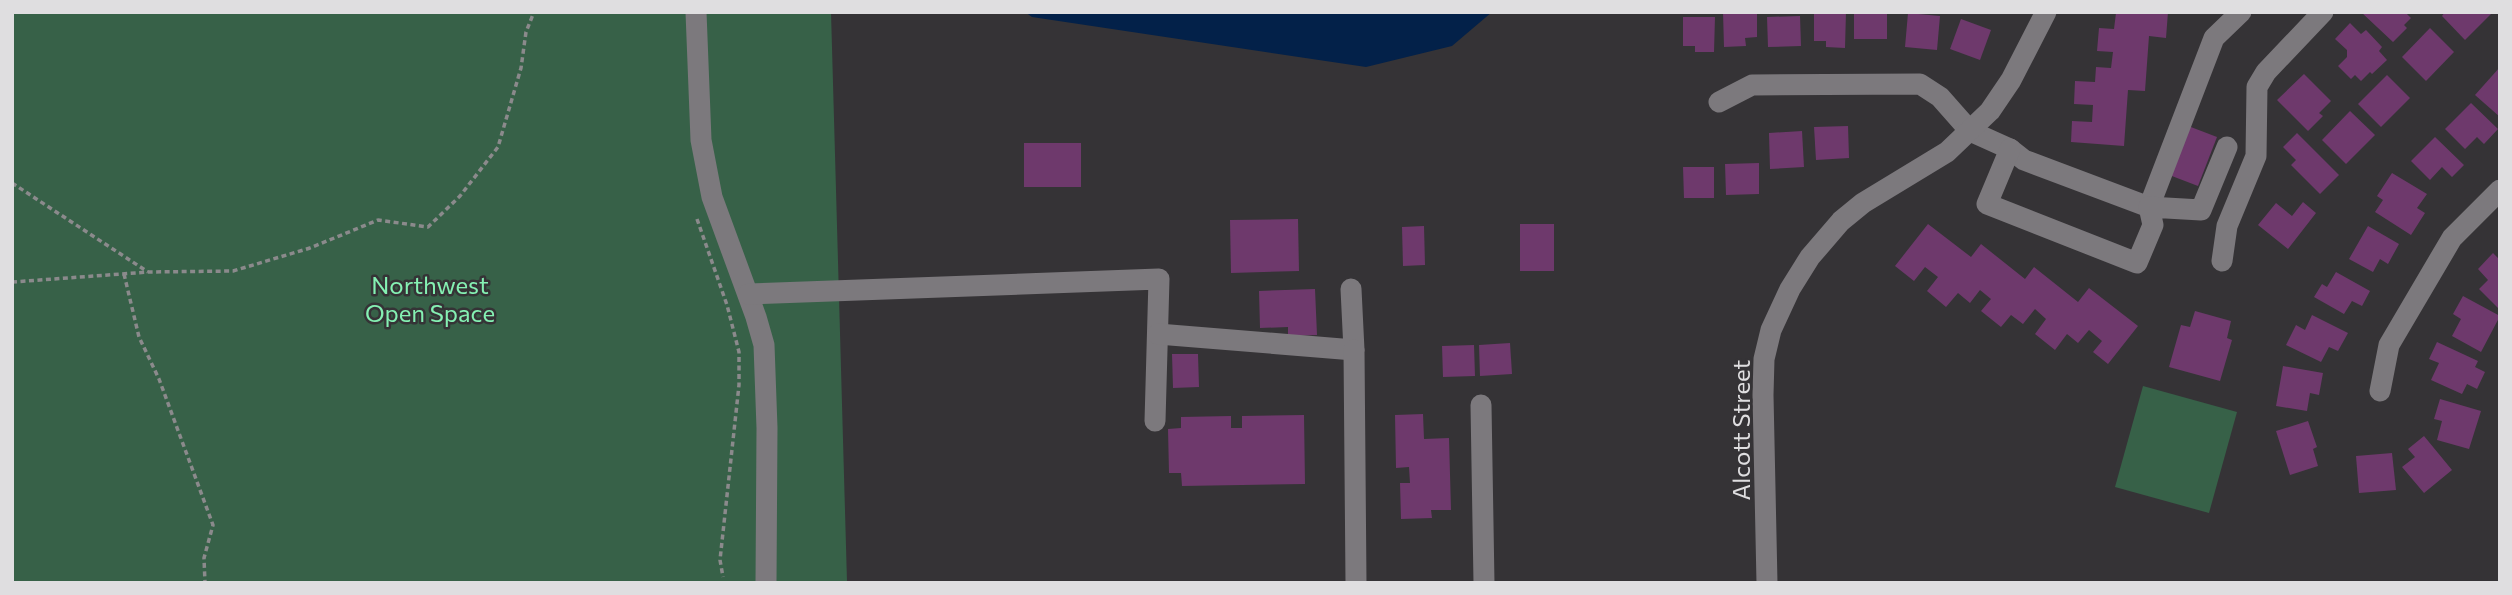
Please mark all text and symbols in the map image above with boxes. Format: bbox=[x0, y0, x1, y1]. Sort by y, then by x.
park label: Northwest Open Space bbox=[365, 270, 495, 327]
street label: Alcott Street bbox=[1726, 359, 1755, 500]

